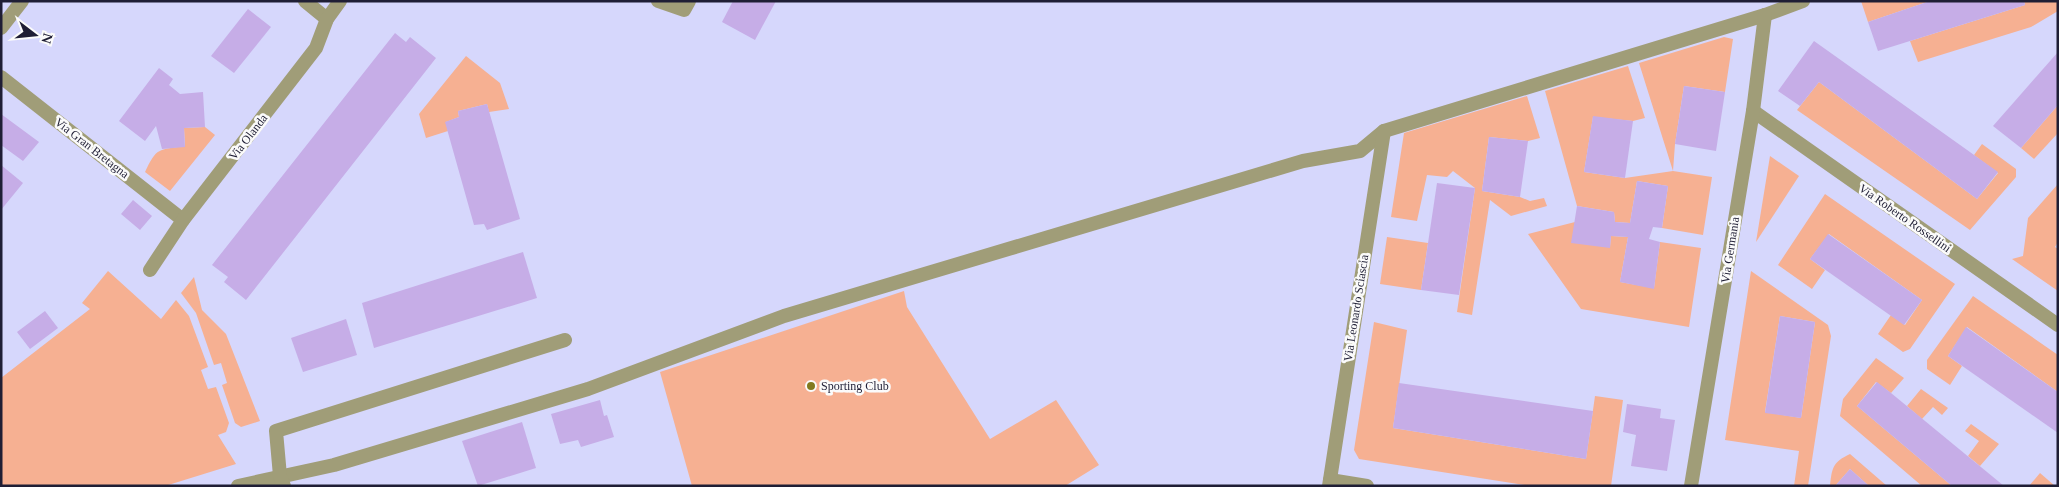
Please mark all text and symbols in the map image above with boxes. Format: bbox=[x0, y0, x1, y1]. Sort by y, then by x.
north arrow bbox=[10, 10, 60, 60]
text: N bbox=[38, 32, 56, 45]
street label: Via Olanda bbox=[226, 111, 271, 163]
street label: Via Gran Bretagna bbox=[52, 115, 132, 182]
street label: Via Roberto Rossellini bbox=[1856, 181, 1954, 255]
street label: Via Germania bbox=[1718, 215, 1742, 284]
street label: Via Leonardo Sciascia bbox=[1341, 253, 1371, 362]
place label: Sporting Club bbox=[821, 379, 889, 393]
marker: Sporting Club bbox=[805, 380, 817, 392]

